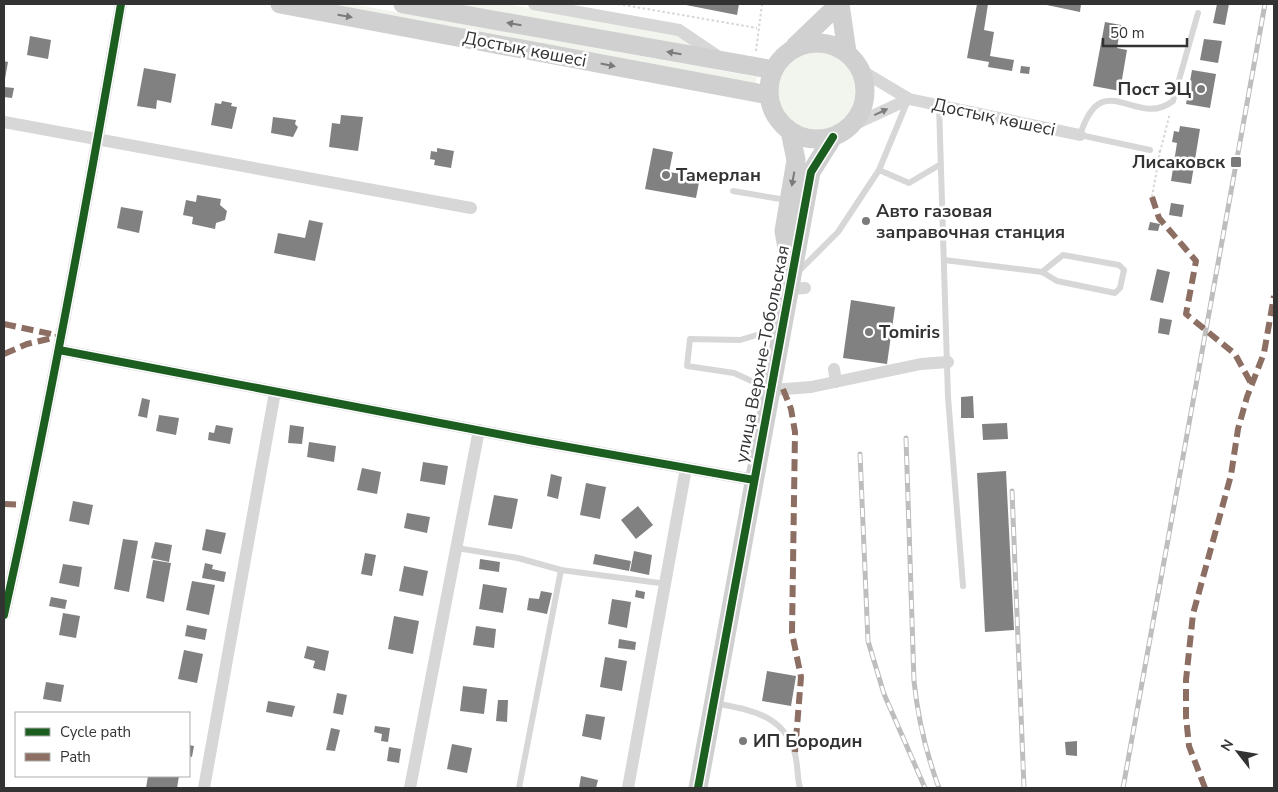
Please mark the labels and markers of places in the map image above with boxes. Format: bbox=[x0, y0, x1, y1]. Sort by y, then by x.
place label: Пост ЭЦ bbox=[1118, 77, 1191, 101]
marker: Пост ЭЦ bbox=[1195, 83, 1207, 95]
place label: Лисаковск bbox=[1132, 150, 1226, 174]
marker: Лисаковск bbox=[1229, 155, 1243, 169]
place label: Тамерлан bbox=[676, 163, 761, 187]
marker: Тамерлан bbox=[660, 169, 672, 181]
place label: Авто газовая заправочная станция bbox=[876, 199, 1065, 244]
marker: Авто газовая заправочная станция bbox=[860, 215, 872, 227]
place label: Tomiris bbox=[879, 320, 940, 344]
marker: Tomiris bbox=[863, 326, 875, 338]
place label: ИП Бородин bbox=[753, 729, 862, 753]
marker: ИП Бородин bbox=[737, 735, 749, 747]

